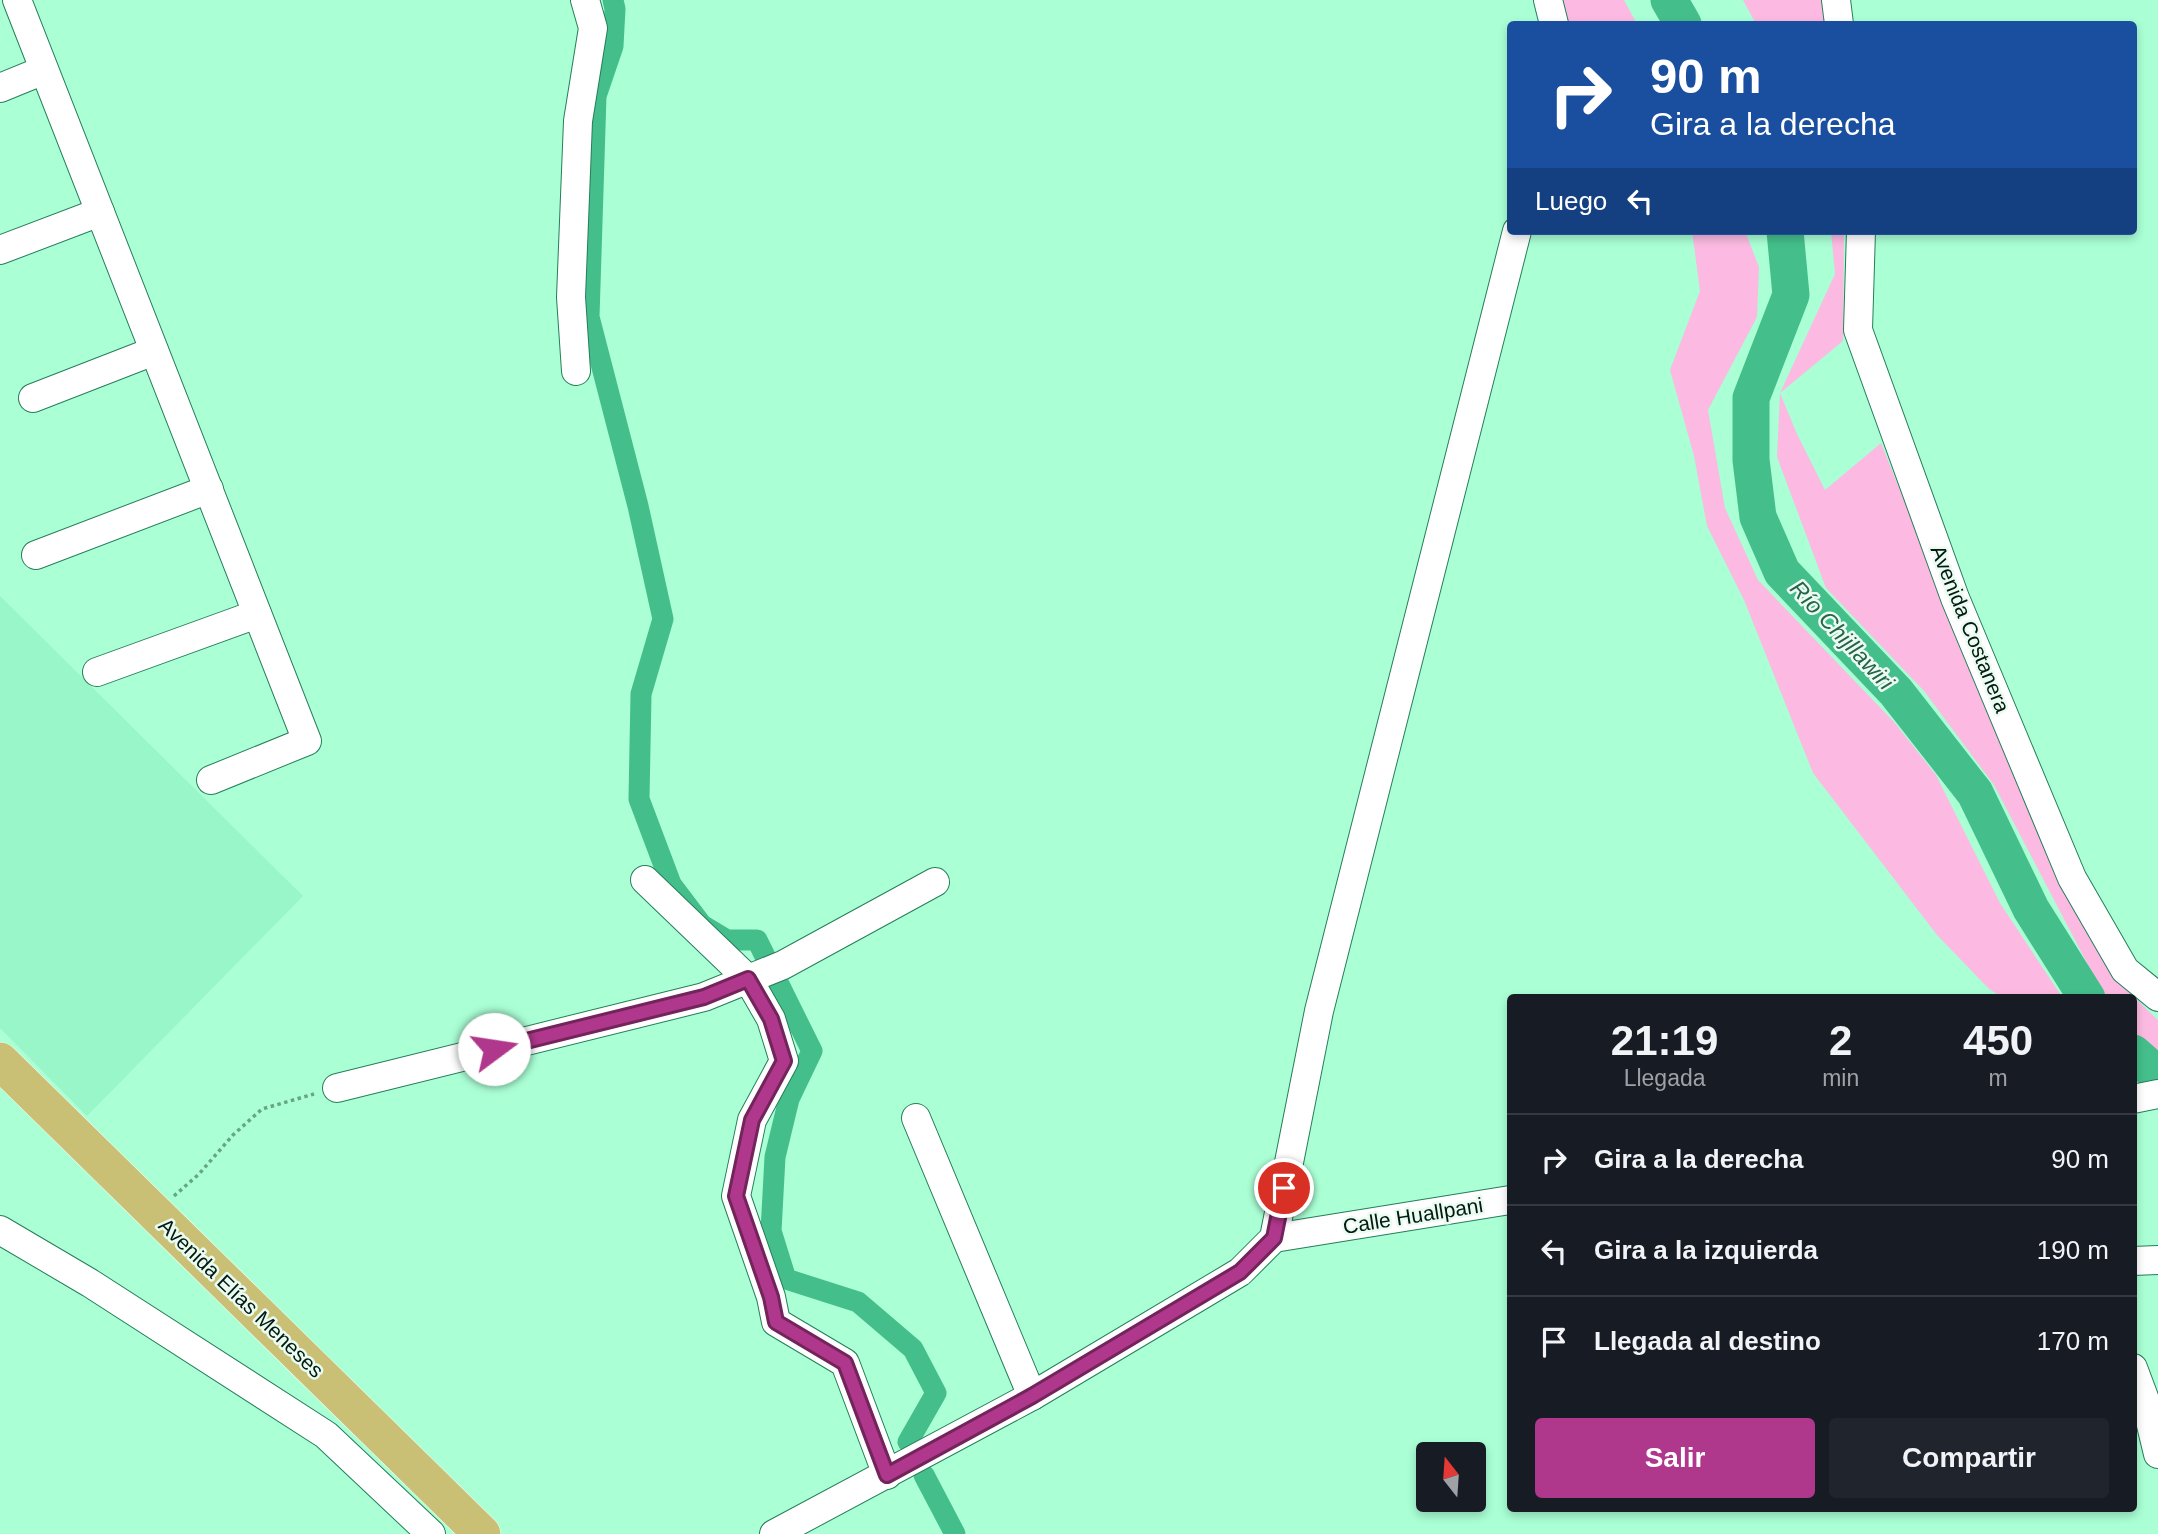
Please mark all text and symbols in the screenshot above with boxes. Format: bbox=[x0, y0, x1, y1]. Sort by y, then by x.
icon: right bbox=[1535, 49, 1626, 140]
text: 90 m bbox=[1650, 49, 1762, 103]
text: Gira a la derecha bbox=[1650, 106, 1895, 142]
icon: left bbox=[1621, 182, 1659, 220]
text: Luego bbox=[1535, 186, 1607, 216]
street label: Avenida Costanera bbox=[1926, 542, 2015, 716]
water label: Río Chijllawiri bbox=[1785, 575, 1900, 695]
position arrow bbox=[457, 1012, 531, 1086]
text: 21:19 bbox=[1611, 1017, 1718, 1064]
text: 2 bbox=[1829, 1017, 1852, 1064]
text: 450 bbox=[1963, 1017, 2033, 1064]
text: Llegada bbox=[1624, 1065, 1706, 1091]
text: min bbox=[1822, 1065, 1859, 1091]
text: m bbox=[1989, 1065, 2008, 1091]
icon: right bbox=[1535, 1141, 1573, 1179]
text: Gira a la derecha bbox=[1594, 1144, 1804, 1174]
text: 90 m bbox=[2051, 1144, 2109, 1174]
pin bbox=[1254, 1158, 1314, 1218]
icon: arrive bbox=[1265, 1169, 1303, 1207]
street label: Calle Huallpani bbox=[1341, 1193, 1484, 1238]
street label: Avenida Elías Meneses bbox=[155, 1213, 328, 1382]
icon: left bbox=[1535, 1232, 1573, 1270]
text: Gira a la izquierda bbox=[1594, 1235, 1818, 1265]
text: 190 m bbox=[2037, 1235, 2109, 1265]
icon: arrive bbox=[1535, 1323, 1573, 1361]
text: Llegada al destino bbox=[1594, 1326, 1821, 1356]
text: 170 m bbox=[2037, 1326, 2109, 1356]
button: Salir bbox=[1535, 1418, 1815, 1498]
button: Compartir bbox=[1829, 1418, 2109, 1498]
north arrow bbox=[1416, 1442, 1486, 1512]
map controls bbox=[1416, 1442, 1486, 1512]

